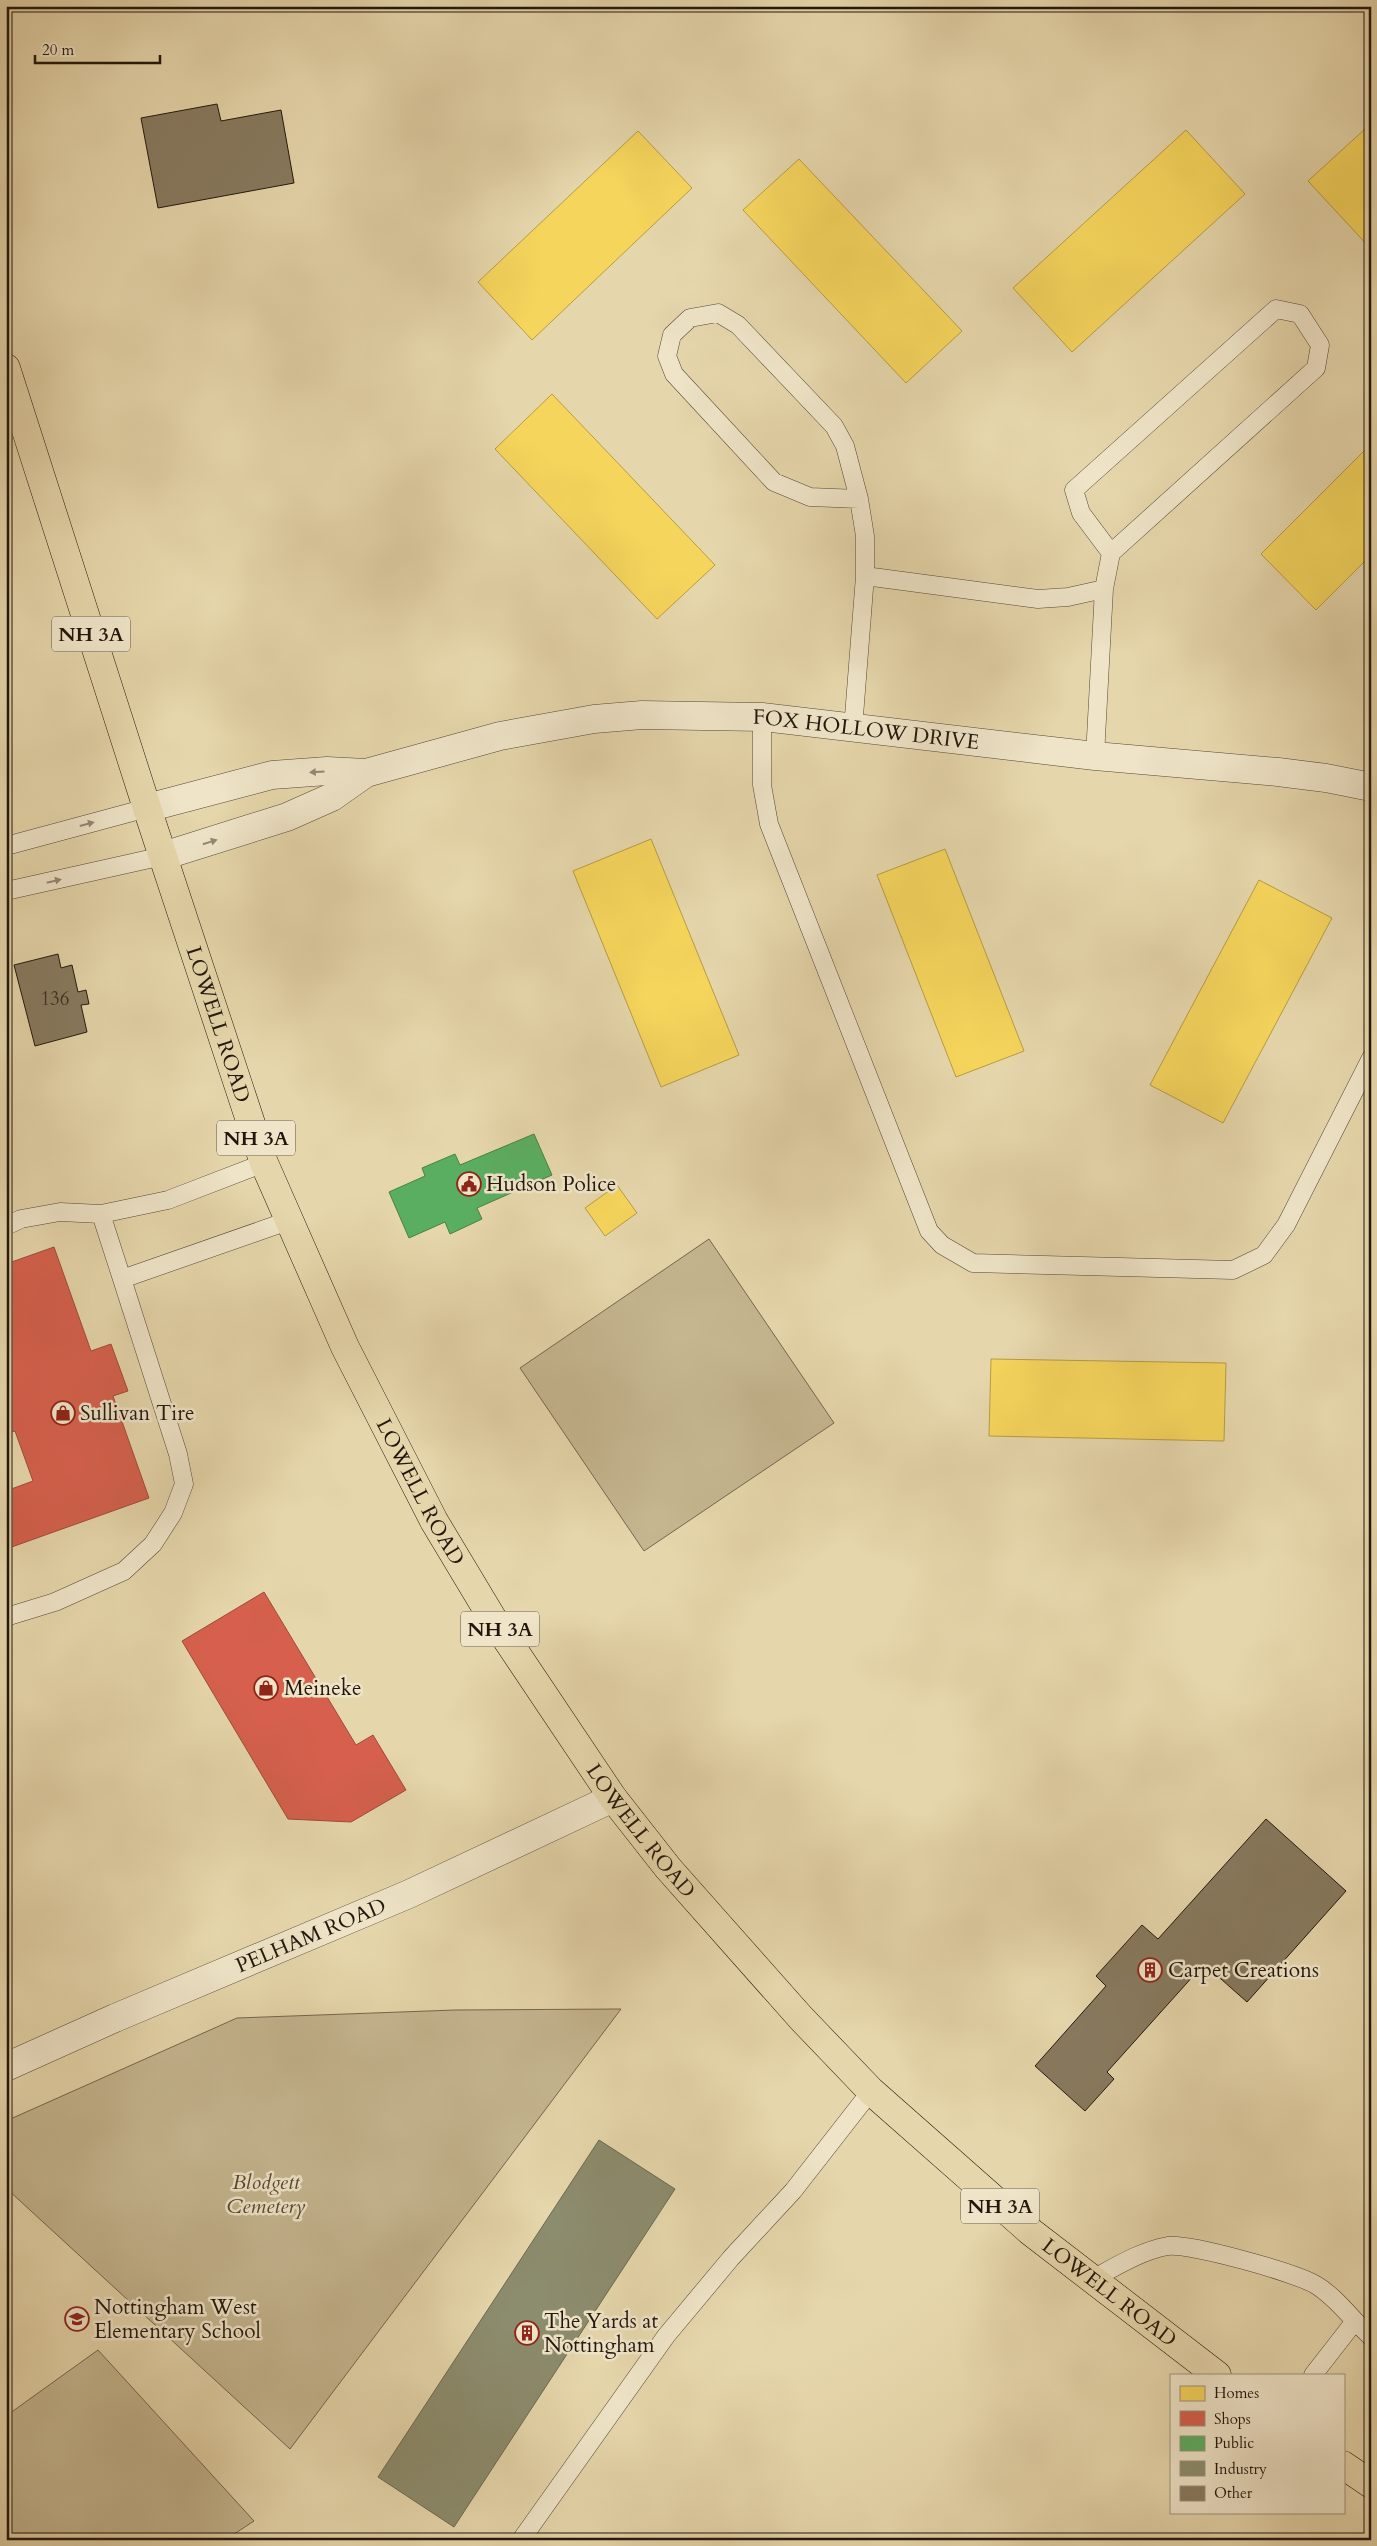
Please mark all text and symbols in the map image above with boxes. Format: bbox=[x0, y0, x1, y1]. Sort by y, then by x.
scale bar bbox=[35, 32, 160, 64]
text: 20 m bbox=[42, 40, 74, 60]
road number: NH 3A bbox=[52, 616, 130, 652]
street label: FOX HOLLOW DRIVE bbox=[753, 703, 981, 757]
one-way arrow bbox=[309, 768, 325, 776]
one-way arrow bbox=[80, 820, 95, 828]
one-way arrow bbox=[202, 837, 217, 845]
one-way arrow bbox=[46, 876, 62, 884]
street label: LOWELL ROAD bbox=[179, 943, 257, 1107]
house number: 136 bbox=[40, 986, 70, 1012]
road number: NH 3A bbox=[217, 1120, 295, 1156]
place label: Hudson Police bbox=[486, 1170, 616, 1199]
public building icon: Hudson Police bbox=[456, 1171, 482, 1197]
place label: Sullivan Tire bbox=[80, 1399, 194, 1428]
shop icon: Sullivan Tire bbox=[50, 1400, 76, 1426]
street label: LOWELL ROAD bbox=[369, 1413, 471, 1571]
road number: NH 3A bbox=[461, 1612, 539, 1646]
place label: Meineke bbox=[284, 1674, 361, 1703]
shop icon: Meineke bbox=[253, 1675, 279, 1701]
street label: LOWELL ROAD bbox=[579, 1758, 702, 1904]
street label: PELHAM ROAD bbox=[231, 1891, 391, 1980]
place label: Carpet Creations bbox=[1168, 1956, 1319, 1985]
building icon: Carpet Creations bbox=[1137, 1957, 1163, 1983]
park label: Blodgett Cemetery bbox=[227, 2168, 305, 2221]
road number: NH 3A bbox=[961, 2188, 1039, 2224]
street label: LOWELL ROAD bbox=[1036, 2232, 1182, 2354]
place label: Nottingham West Elementary School bbox=[94, 2293, 261, 2346]
school or university icon: Nottingham West Elementary School bbox=[64, 2306, 90, 2332]
place label: The Yards at Nottingham bbox=[544, 2307, 658, 2360]
building icon: The Yards at Nottingham bbox=[514, 2320, 540, 2346]
legend bbox=[1170, 2374, 1344, 2514]
text: Homes bbox=[1214, 2383, 1259, 2403]
text: Shops bbox=[1214, 2409, 1251, 2429]
text: Public bbox=[1214, 2433, 1254, 2453]
text: Industry bbox=[1214, 2459, 1267, 2479]
text: Other bbox=[1214, 2483, 1253, 2503]

